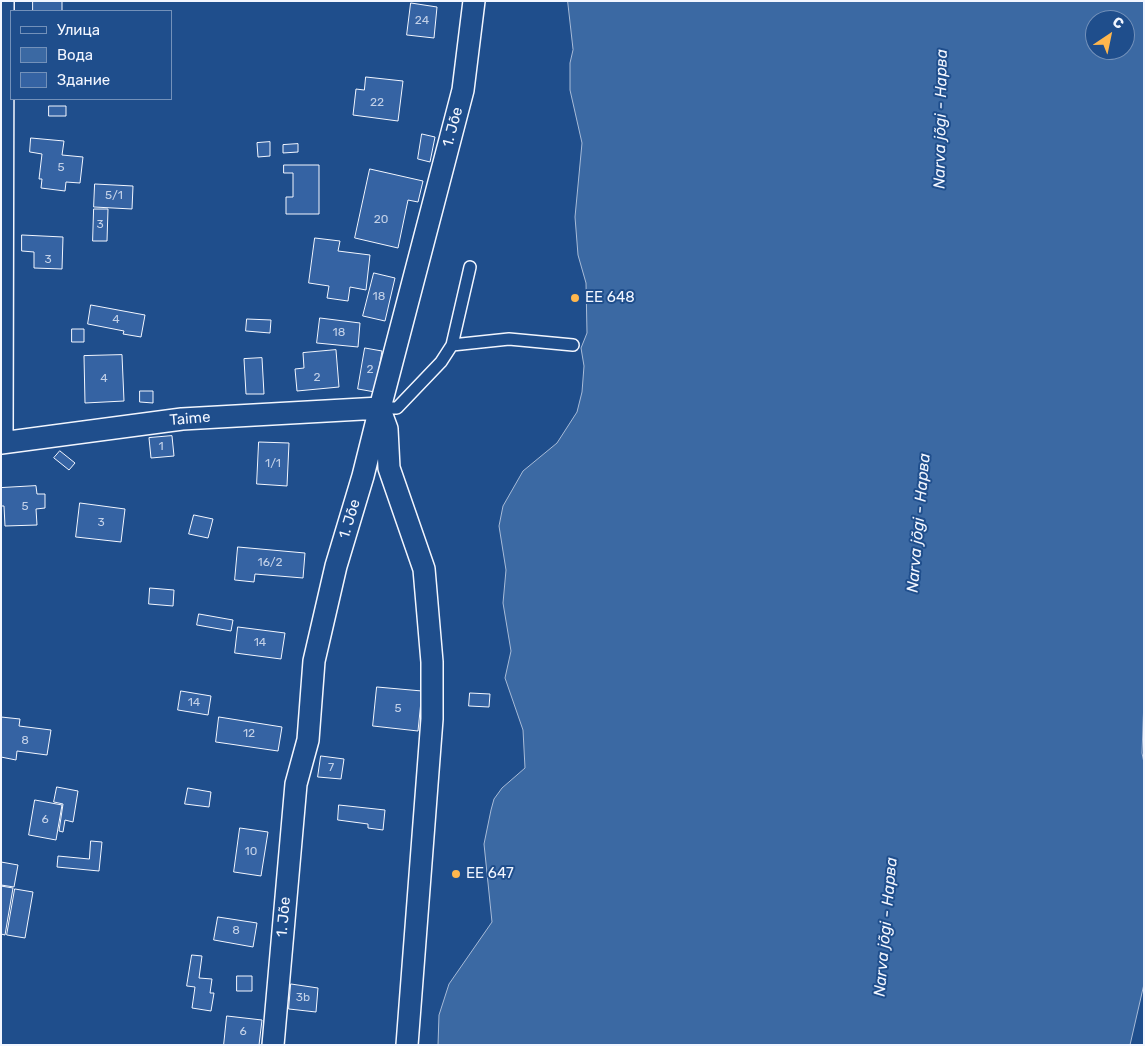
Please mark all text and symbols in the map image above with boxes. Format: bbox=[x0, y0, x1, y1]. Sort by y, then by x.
legend bbox=[10, 10, 172, 100]
north arrow bbox=[1085, 10, 1135, 60]
text: С bbox=[1109, 13, 1127, 33]
house number: 24 bbox=[415, 14, 429, 28]
text: Улица bbox=[57, 21, 100, 39]
text: Вода bbox=[57, 46, 93, 64]
water label: Narva jõgi - Нарва bbox=[930, 49, 952, 189]
text: Здание bbox=[57, 71, 110, 89]
house number: 22 bbox=[370, 96, 384, 110]
street label: 1. Jõe bbox=[439, 105, 467, 149]
house number: 5 bbox=[57, 161, 65, 175]
house number: 5/1 bbox=[105, 189, 123, 203]
house number: 20 bbox=[374, 213, 388, 227]
house number: 3 bbox=[96, 218, 104, 232]
house number: 3 bbox=[44, 253, 52, 267]
place label: EE 648 bbox=[585, 289, 635, 307]
house number: 18 bbox=[373, 290, 385, 304]
marker: EE 648 bbox=[569, 292, 581, 304]
house number: 4 bbox=[112, 313, 120, 327]
house number: 18 bbox=[333, 326, 345, 340]
house number: 2 bbox=[366, 363, 374, 377]
house number: 2 bbox=[313, 371, 321, 385]
house number: 4 bbox=[100, 372, 108, 386]
street label: Taime bbox=[169, 408, 211, 430]
house number: 1 bbox=[158, 440, 164, 454]
water label: Narva jõgi - Нарва bbox=[903, 452, 935, 594]
house number: 1/1 bbox=[265, 457, 281, 471]
street label: 1. Jõe bbox=[335, 497, 365, 541]
house number: 5 bbox=[21, 500, 29, 514]
house number: 3 bbox=[97, 516, 105, 530]
house number: 16/2 bbox=[258, 556, 282, 570]
house number: 14 bbox=[254, 636, 266, 650]
house number: 14 bbox=[188, 696, 200, 710]
house number: 5 bbox=[394, 702, 402, 716]
house number: 12 bbox=[243, 727, 255, 741]
house number: 8 bbox=[21, 734, 29, 748]
house number: 7 bbox=[328, 761, 334, 775]
house number: 6 bbox=[41, 813, 49, 827]
house number: 10 bbox=[245, 845, 257, 859]
water label: Narva jõgi - Нарва bbox=[870, 856, 902, 998]
place label: EE 647 bbox=[466, 865, 514, 883]
marker: EE 647 bbox=[450, 868, 462, 880]
street label: 1. Jõe bbox=[273, 896, 295, 938]
house number: 8 bbox=[232, 924, 240, 938]
house number: 3b bbox=[296, 991, 310, 1005]
house number: 6 bbox=[239, 1025, 247, 1039]

